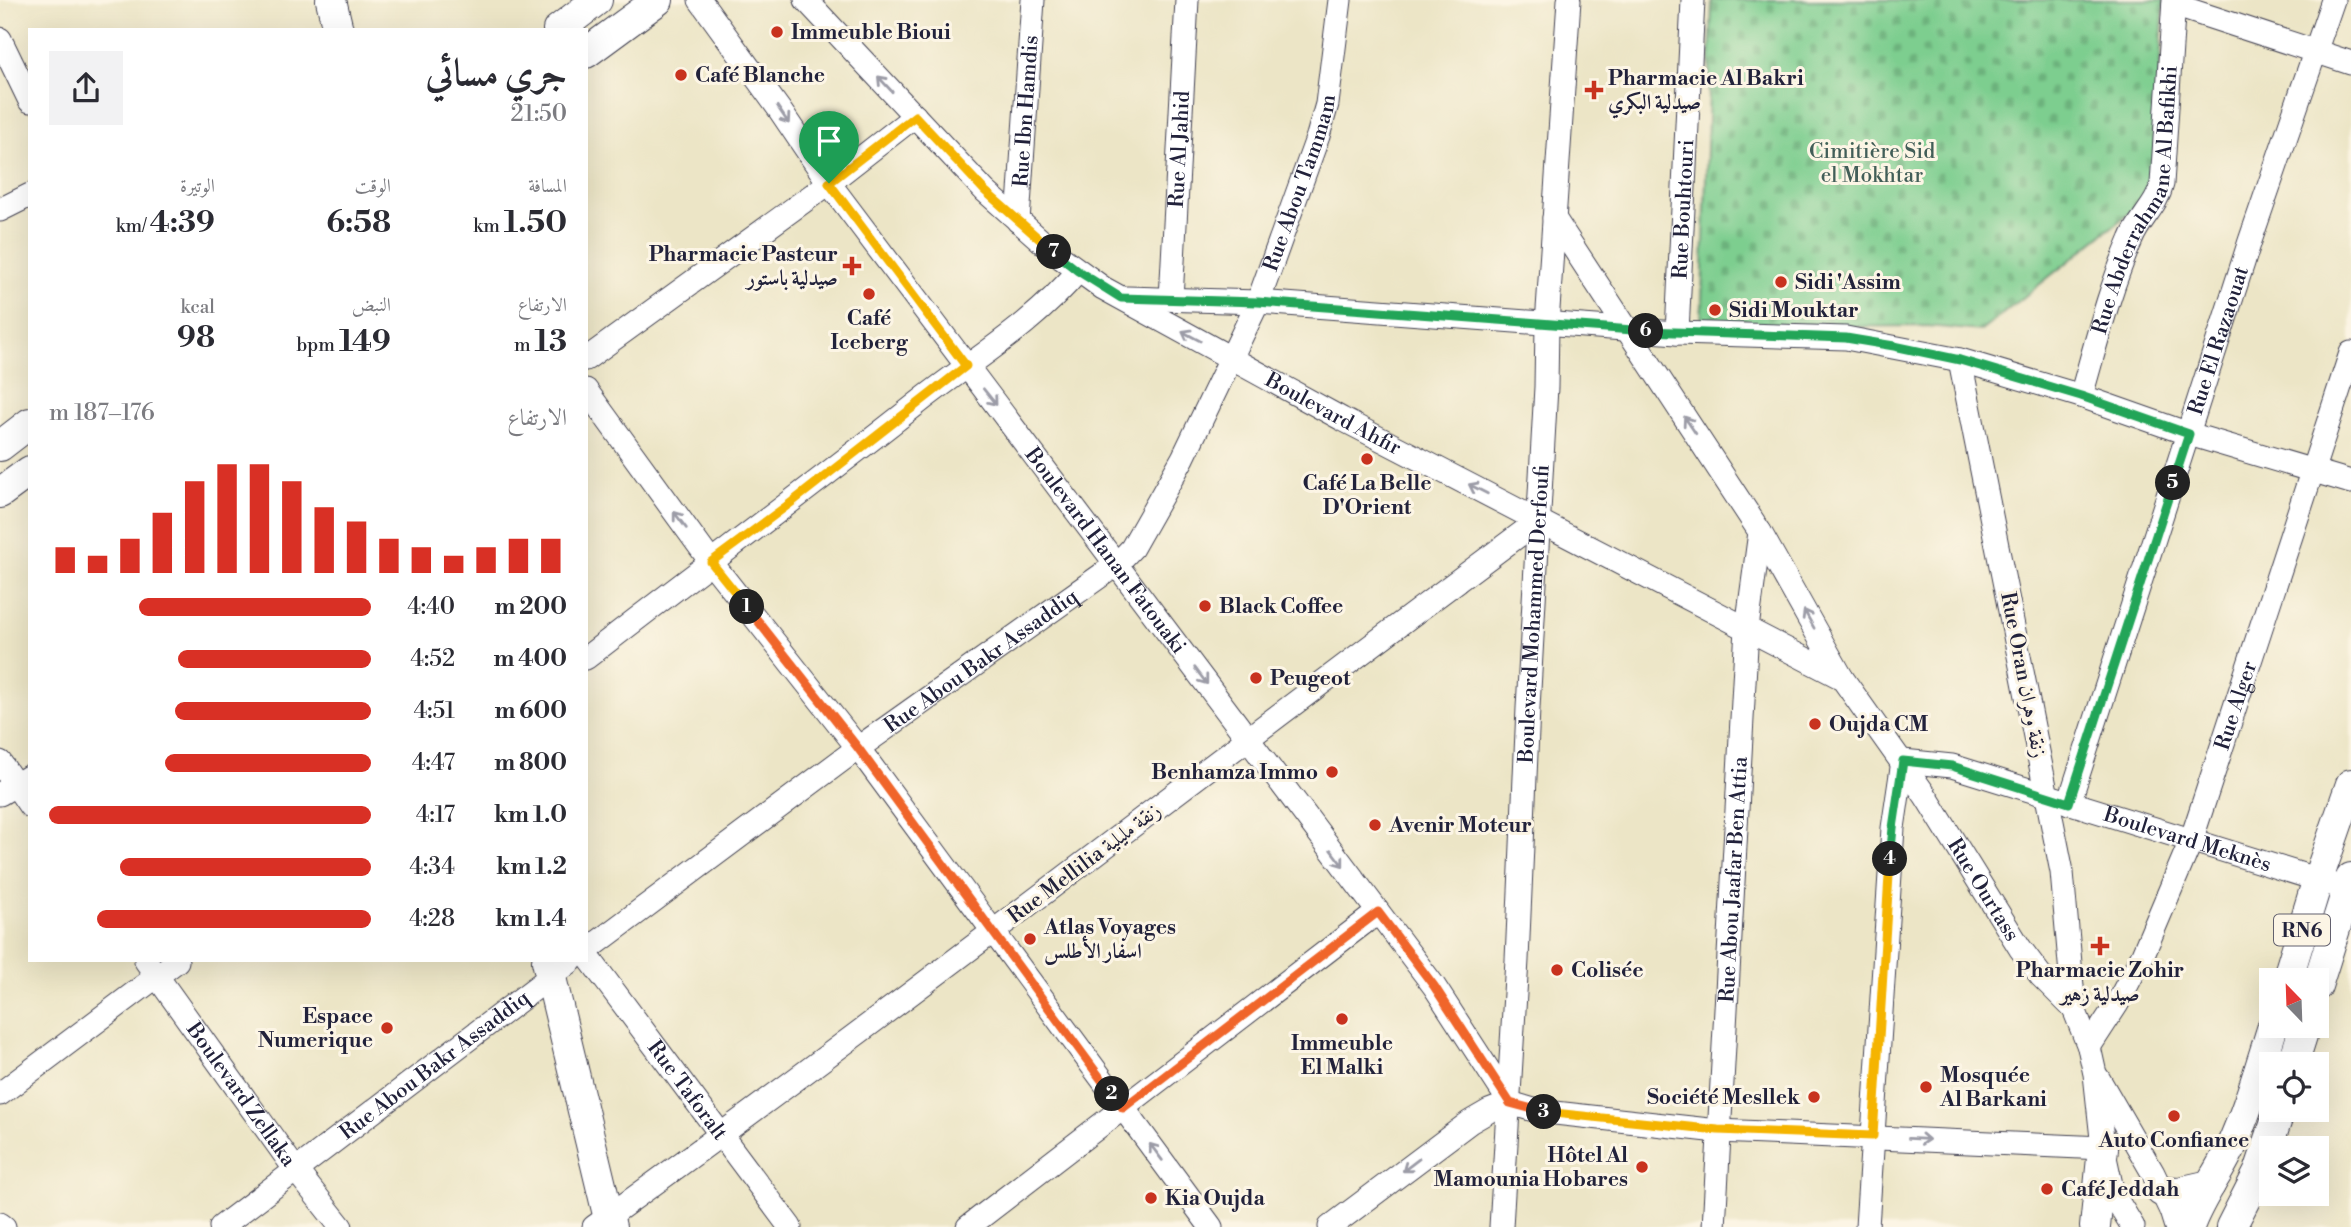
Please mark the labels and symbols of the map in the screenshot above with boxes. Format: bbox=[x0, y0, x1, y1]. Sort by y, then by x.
place label: Immeuble Bioui bbox=[791, 20, 951, 46]
marker: Immeuble Bioui bbox=[769, 24, 785, 40]
street label: Rue Ibn Hamdis bbox=[1008, 35, 1045, 188]
place label: Café Blanche bbox=[695, 63, 825, 89]
street label: Rue Abderrahmane Al Bafikhi bbox=[2087, 65, 2184, 337]
place label: Pharmacie Al Bakri صيدلية البكري bbox=[1608, 66, 1804, 119]
marker: Café Blanche bbox=[673, 67, 689, 83]
one-way arrow bbox=[877, 75, 893, 93]
marker: Pharmacie Al Bakri صيدلية البكري bbox=[1586, 82, 1602, 98]
street label: Rue Al Jahid bbox=[1164, 90, 1196, 209]
street label: Rue Abou Tammam bbox=[1258, 93, 1342, 275]
one-way arrow bbox=[776, 105, 790, 124]
pin bbox=[799, 111, 859, 183]
street label: Rue Bouhtouri bbox=[1668, 139, 1700, 280]
park label: Cimitière Sid el Mokhtar bbox=[1809, 139, 1935, 189]
pin: 7 bbox=[1036, 234, 1072, 270]
place label: Pharmacie Pasteur صيدلية باستور bbox=[649, 242, 838, 292]
marker: Pharmacie Pasteur صيدلية باستور bbox=[844, 258, 860, 274]
street label: Rue El Razaouat bbox=[2183, 263, 2255, 418]
place label: Sidi 'Assim bbox=[1795, 270, 1901, 296]
marker: Sidi 'Assim bbox=[1773, 274, 1789, 290]
marker: Café Iceberg bbox=[861, 286, 877, 302]
place label: Sidi Mouktar bbox=[1729, 298, 1859, 324]
marker: Sidi Mouktar bbox=[1707, 302, 1723, 318]
place label: Café Iceberg bbox=[830, 306, 909, 356]
pin: 6 bbox=[1628, 314, 1664, 348]
one-way arrow bbox=[1181, 328, 1202, 342]
street label: Boulevard Ahfir bbox=[1259, 367, 1405, 461]
one-way arrow bbox=[983, 387, 998, 405]
one-way arrow bbox=[1682, 416, 1697, 435]
street label: Boulevard Hanan Fatouaki bbox=[1018, 442, 1191, 659]
marker: Café La Belle D'Orient bbox=[1359, 451, 1375, 467]
street label: Boulevard Mohammed Derfoufi bbox=[1514, 464, 1556, 765]
pin: 5 bbox=[2156, 466, 2190, 500]
place label: Café La Belle D'Orient bbox=[1302, 471, 1432, 521]
one-way arrow bbox=[1468, 482, 1489, 496]
one-way arrow bbox=[673, 511, 688, 530]
street label: Rue Abou Bakr Assaddiq bbox=[879, 584, 1083, 739]
pin: 1 bbox=[730, 590, 764, 624]
street label: Rue Oran زنقة وهران bbox=[1994, 590, 2052, 760]
place label: Black Coffee bbox=[1219, 594, 1343, 620]
marker: Black Coffee bbox=[1197, 598, 1213, 614]
one-way arrow bbox=[1802, 609, 1816, 629]
street label: Rue Alger bbox=[2210, 658, 2263, 754]
one-way arrow bbox=[1194, 666, 1208, 685]
place label: Peugeot bbox=[1270, 666, 1351, 692]
marker: Peugeot bbox=[1248, 670, 1264, 686]
place label: Oujda CM bbox=[1829, 712, 1929, 738]
marker: Oujda CM bbox=[1807, 716, 1823, 732]
street label: Rue Abou Jaafar Ben Attia bbox=[1714, 755, 1754, 1003]
place label: Benhamza Immo bbox=[1151, 760, 1318, 786]
marker: Benhamza Immo bbox=[1324, 764, 1340, 780]
street label: Rue Mellilia زنقة مليلية bbox=[1003, 798, 1166, 930]
street label: Boulevard Meknès bbox=[2099, 802, 2274, 878]
place label: Avenir Moteur bbox=[1388, 813, 1532, 839]
marker: Avenir Moteur bbox=[1367, 817, 1383, 833]
street label: Rue Ourtass bbox=[1941, 834, 2025, 946]
pin: 4 bbox=[1872, 842, 1908, 876]
one-way arrow bbox=[1330, 848, 1345, 867]
road number: RN6 bbox=[2274, 914, 2330, 946]
place label: Atlas Voyages اسفار الأطلس bbox=[1043, 915, 1176, 965]
marker: Atlas Voyages اسفار الأطلس bbox=[1022, 931, 1038, 947]
marker: Pharmacie Zohir صيدلية زهير bbox=[2092, 938, 2108, 954]
place label: Colisée bbox=[1571, 958, 1643, 984]
place label: Pharmacie Zohir صيدلية زهير bbox=[2016, 958, 2184, 1008]
marker: Colisée bbox=[1549, 962, 1565, 978]
north arrow bbox=[2259, 968, 2329, 1038]
street label: Rue Abou Bakr Assaddiq bbox=[335, 985, 535, 1146]
place label: Espace Numerique bbox=[258, 1004, 373, 1054]
marker: Immeuble El Malki bbox=[1334, 1011, 1350, 1027]
street label: Boulevard Zellaka bbox=[180, 1017, 301, 1172]
marker: Espace Numerique bbox=[379, 1020, 395, 1036]
place label: Immeuble El Malki bbox=[1291, 1031, 1393, 1081]
street label: Rue Taforalt bbox=[641, 1036, 733, 1146]
place label: Mosquée Al Barkani bbox=[1939, 1063, 2047, 1113]
pin: 2 bbox=[1094, 1076, 1130, 1112]
marker: Mosquée Al Barkani bbox=[1918, 1079, 1934, 1095]
place label: Société Mesllek bbox=[1647, 1085, 1801, 1111]
marker: Société Mesllek bbox=[1806, 1089, 1822, 1105]
pin: 3 bbox=[1526, 1094, 1562, 1130]
marker: Auto Confiance bbox=[2166, 1108, 2182, 1124]
place label: Auto Confiance bbox=[2098, 1128, 2249, 1154]
one-way arrow bbox=[1907, 1132, 1930, 1145]
place label: Hôtel Al Mamounia Hobares bbox=[1433, 1143, 1628, 1193]
one-way arrow bbox=[1148, 1144, 1163, 1162]
one-way arrow bbox=[1402, 1158, 1421, 1173]
marker: Hôtel Al Mamounia Hobares bbox=[1634, 1159, 1650, 1175]
place label: Café Jeddah bbox=[2061, 1177, 2179, 1203]
marker: Café Jeddah bbox=[2039, 1181, 2055, 1197]
place label: Kia Oujda bbox=[1165, 1186, 1266, 1212]
marker: Kia Oujda bbox=[1143, 1190, 1159, 1206]

